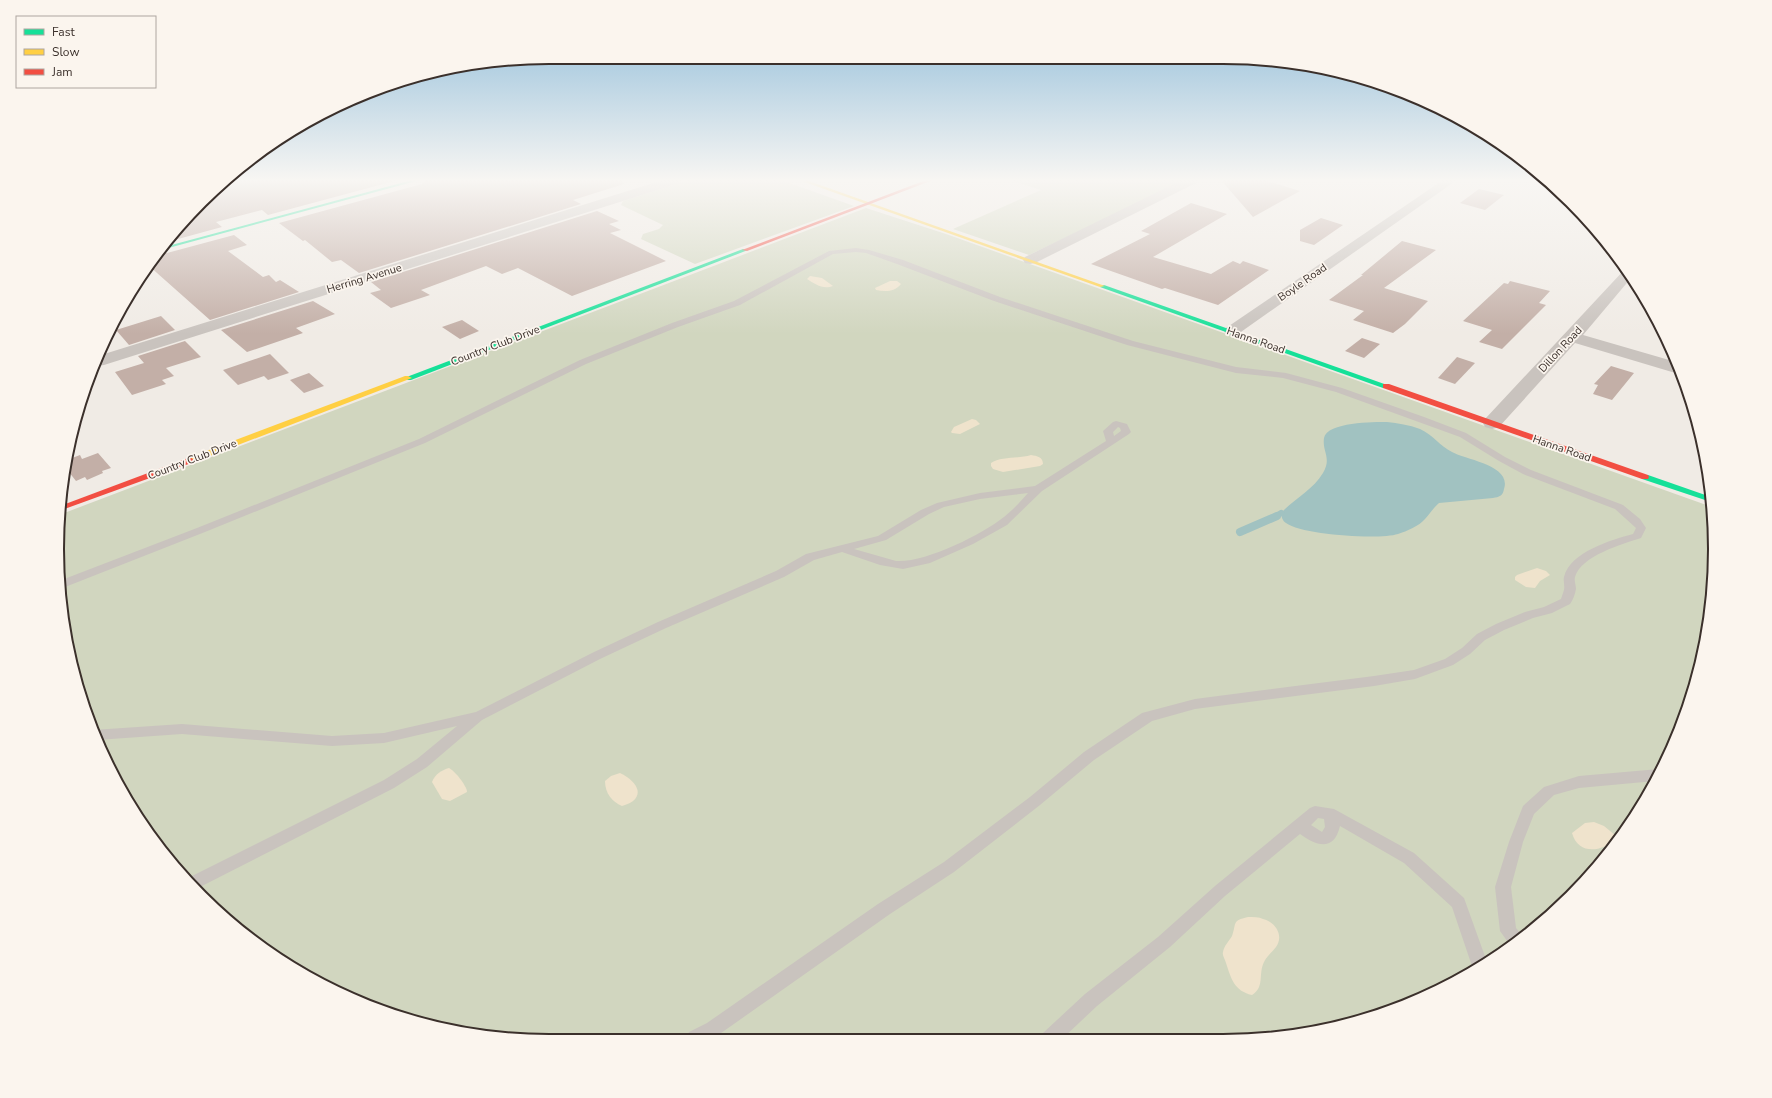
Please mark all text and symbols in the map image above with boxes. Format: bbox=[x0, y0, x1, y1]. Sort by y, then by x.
legend bbox=[16, 16, 156, 88]
text: Fast bbox=[52, 24, 75, 40]
text: Slow bbox=[52, 44, 80, 60]
text: Jam bbox=[51, 64, 73, 80]
street label: Herring Avenue bbox=[325, 260, 404, 297]
street label: Boyle Road bbox=[1275, 260, 1330, 305]
street label: Country Club Drive bbox=[448, 322, 542, 369]
street label: Hanna Road bbox=[1225, 323, 1287, 357]
street label: Dillon Road bbox=[1535, 323, 1586, 376]
street label: Hanna Road bbox=[1531, 431, 1593, 465]
street label: Country Club Drive bbox=[145, 436, 239, 483]

